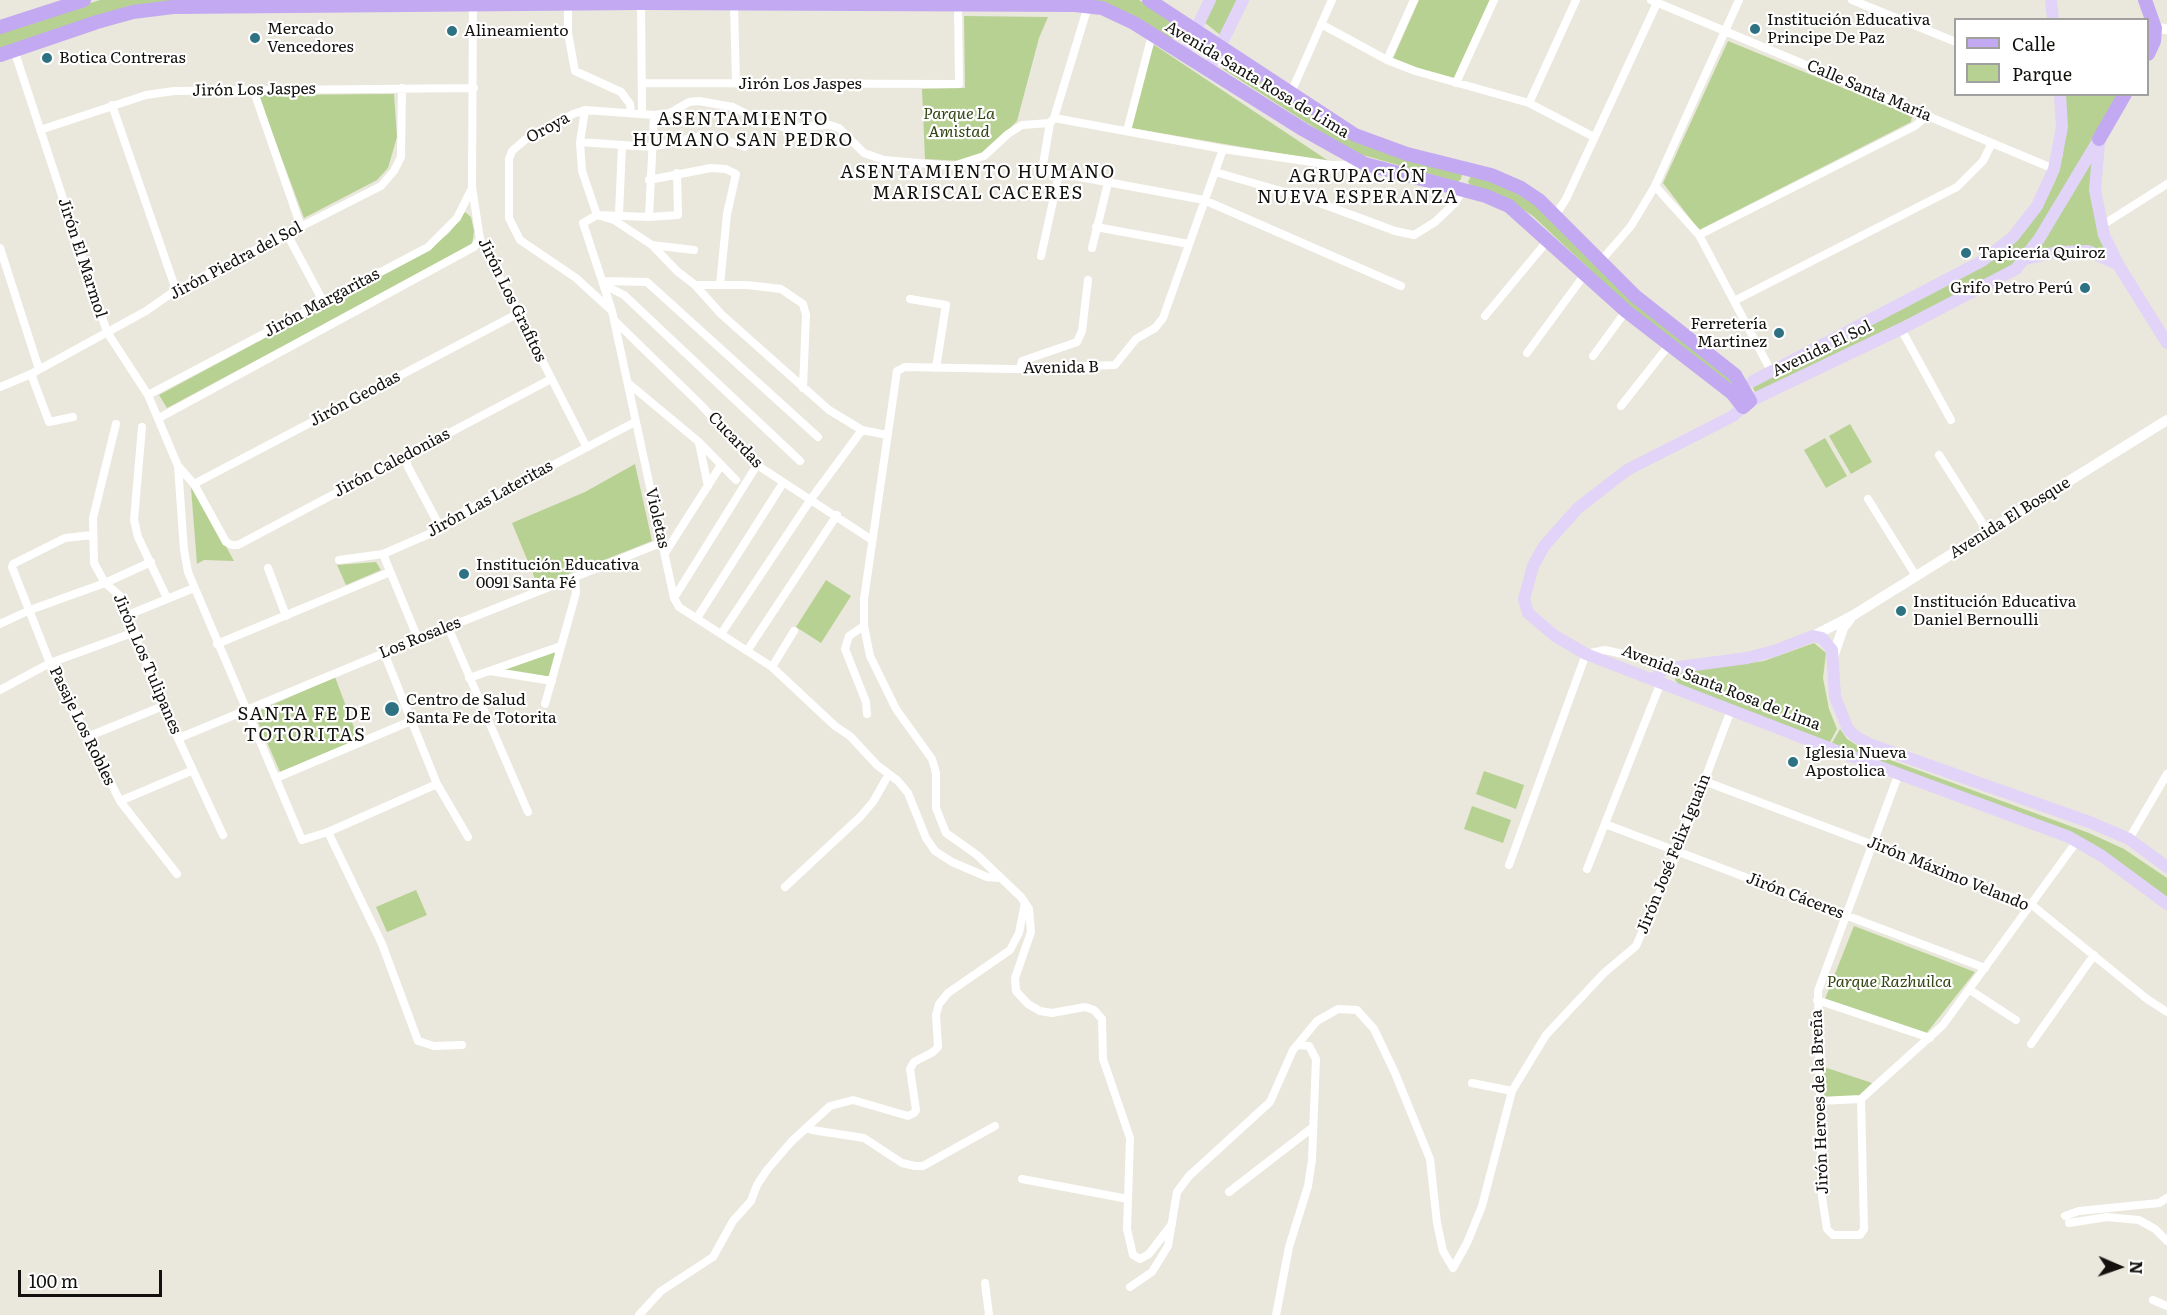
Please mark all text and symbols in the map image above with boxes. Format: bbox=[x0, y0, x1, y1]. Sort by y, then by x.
place label: Institución Educativa Principe De Paz bbox=[1767, 10, 1930, 48]
street label: Avenida Santa Rosa de Lima bbox=[1161, 17, 1353, 143]
legend bbox=[1954, 18, 2149, 96]
place label: Mercado Vencedores bbox=[267, 19, 354, 57]
place label: Alineamiento bbox=[464, 21, 569, 41]
marker: Institución Educativa Principe De Paz bbox=[1748, 22, 1762, 36]
marker: Alineamiento bbox=[445, 24, 459, 38]
text: Calle bbox=[2012, 30, 2055, 57]
marker: Mercado Vencedores bbox=[248, 31, 262, 45]
place label: Botica Contreras bbox=[59, 48, 186, 68]
marker: Botica Contreras bbox=[40, 51, 54, 65]
street label: Calle Santa María bbox=[1804, 56, 1934, 126]
text: Parque bbox=[2012, 60, 2072, 87]
street label: Jirón Los Jaspes bbox=[738, 74, 862, 94]
street label: Jirón Los Jaspes bbox=[192, 79, 316, 101]
park label: Parque La Amistad bbox=[923, 104, 995, 142]
street label: Oroya bbox=[523, 108, 573, 148]
district label: ASENTAMIENTO HUMANO SAN PEDRO bbox=[632, 109, 854, 152]
district label: ASENTAMIENTO HUMANO MARISCAL CACERES bbox=[840, 162, 1116, 204]
district label: AGRUPACIÓN NUEVA ESPERANZA bbox=[1257, 166, 1459, 208]
street label: Jirón El Marmol bbox=[54, 196, 110, 320]
street label: Jirón Piedra del Sol bbox=[166, 218, 306, 304]
street label: Jirón Los Grafitos bbox=[474, 235, 550, 365]
place label: Tapicería Quiroz bbox=[1978, 243, 2105, 263]
marker: Tapicería Quiroz bbox=[1959, 246, 1973, 260]
street label: Jirón Margaritas bbox=[261, 264, 383, 342]
place label: Grifo Petro Perú bbox=[1950, 278, 2073, 298]
marker: Grifo Petro Perú bbox=[2078, 281, 2092, 295]
place label: Ferretería Martinez bbox=[1691, 314, 1767, 352]
street label: Avenida El Sol bbox=[1769, 317, 1875, 381]
marker: Ferretería Martinez bbox=[1772, 326, 1786, 340]
street label: Avenida B bbox=[1023, 358, 1099, 378]
street label: Jirón Geodas bbox=[306, 367, 404, 431]
street label: Cucardas bbox=[704, 408, 766, 472]
street label: Jirón Caledonias bbox=[331, 424, 453, 502]
street label: Jirón Las Lateritas bbox=[424, 456, 556, 542]
street label: Avenida El Bosque bbox=[1946, 473, 2074, 563]
street label: Violetas bbox=[641, 486, 673, 550]
place label: Institución Educativa 0091 Santa Fé bbox=[476, 555, 639, 593]
marker: Institución Educativa 0091 Santa Fé bbox=[457, 567, 471, 581]
street label: Jirón Los Tulipanes bbox=[109, 591, 185, 737]
place label: Institución Educativa Daniel Bernoulli bbox=[1913, 592, 2076, 630]
marker: Institución Educativa Daniel Bernoulli bbox=[1894, 604, 1908, 618]
street label: Los Rosales bbox=[376, 613, 464, 663]
street label: Avenida Santa Rosa de Lima bbox=[1619, 641, 1823, 735]
street label: Pasaje Los Robles bbox=[45, 663, 119, 789]
place label: Centro de Salud Santa Fe de Totorita bbox=[406, 690, 557, 728]
marker: Centro de Salud Santa Fe de Totorita bbox=[383, 700, 401, 718]
district label: SANTA FE DE TOTORITAS bbox=[238, 704, 372, 746]
place label: Iglesia Nueva Apostolica bbox=[1805, 743, 1907, 781]
marker: Iglesia Nueva Apostolica bbox=[1786, 755, 1800, 769]
street label: Jirón José Felix Iguain bbox=[1633, 771, 1715, 937]
street label: Jirón Máximo Velando bbox=[1864, 833, 2032, 915]
street label: Jirón Cáceres bbox=[1744, 869, 1846, 923]
park label: Parque Razhuilca bbox=[1826, 972, 1952, 992]
street label: Jirón Heroes de la Breña bbox=[1807, 1009, 1833, 1195]
north arrow bbox=[2089, 1237, 2149, 1297]
scale bar bbox=[21, 1258, 165, 1296]
text: N bbox=[2125, 1260, 2149, 1275]
text: 100 m bbox=[29, 1267, 78, 1294]

